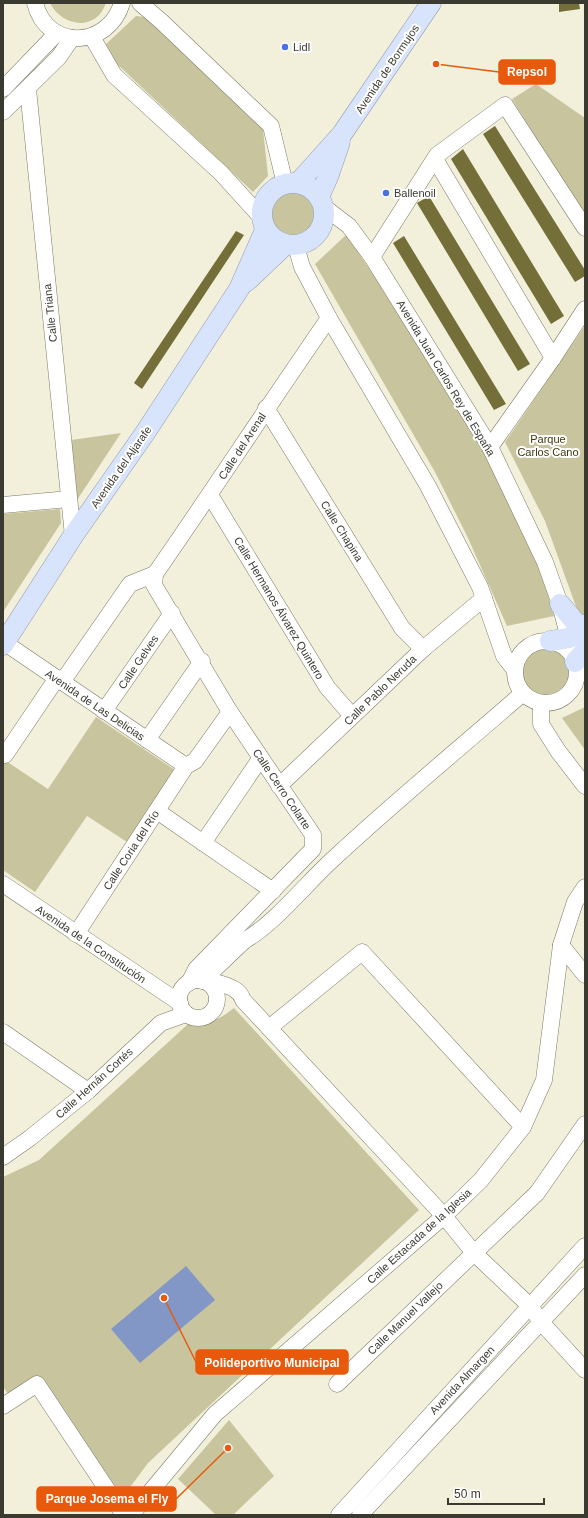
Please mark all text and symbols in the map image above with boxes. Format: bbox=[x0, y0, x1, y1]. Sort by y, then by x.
street label: Avenida de Bormujos bbox=[353, 22, 421, 116]
place label: Lidl bbox=[293, 41, 310, 53]
marker: Lidl bbox=[280, 42, 290, 52]
callout: Repsol bbox=[499, 60, 555, 84]
text: Repsol bbox=[507, 65, 547, 79]
place label: Ballenoil bbox=[394, 187, 436, 199]
marker: Ballenoil bbox=[381, 188, 391, 198]
street label: Calle Triana bbox=[41, 282, 59, 343]
street label: Avenida Juan Carlos Rey de España bbox=[395, 298, 498, 459]
street label: Calle del Arenal bbox=[216, 410, 268, 482]
street label: Avenida del Aljarafe bbox=[88, 424, 154, 510]
park label: Parque Carlos Cano bbox=[517, 433, 579, 458]
street label: Calle Chapina bbox=[319, 499, 366, 564]
street label: Calle Hermanos Álvarez Quintero bbox=[232, 535, 326, 681]
street label: Calle Gelves bbox=[116, 632, 161, 691]
street label: Calle Pablo Neruda bbox=[342, 652, 419, 727]
street label: Avenida de Las Delicias bbox=[43, 667, 147, 743]
street label: Calle Cerro Colarte bbox=[251, 747, 313, 831]
street label: Calle Coria del Río bbox=[101, 808, 161, 892]
street label: Avenida de la Constitución bbox=[34, 903, 148, 985]
street label: Calle Hernán Cortés bbox=[53, 1045, 135, 1121]
street label: Calle Estacada de la Iglesia bbox=[365, 1186, 474, 1286]
street label: Calle Manuel Vallejo bbox=[365, 1279, 445, 1357]
street label: Avenida Almargen bbox=[427, 1343, 497, 1417]
callout: Polideportivo Municipal bbox=[196, 1350, 348, 1374]
text: Polideportivo Municipal bbox=[204, 1356, 340, 1370]
scale bar bbox=[448, 1480, 544, 1506]
callout: Parque Josema el Fly bbox=[37, 1487, 176, 1511]
text: 50 m bbox=[454, 1487, 481, 1501]
text: Parque Josema el Fly bbox=[46, 1492, 169, 1506]

